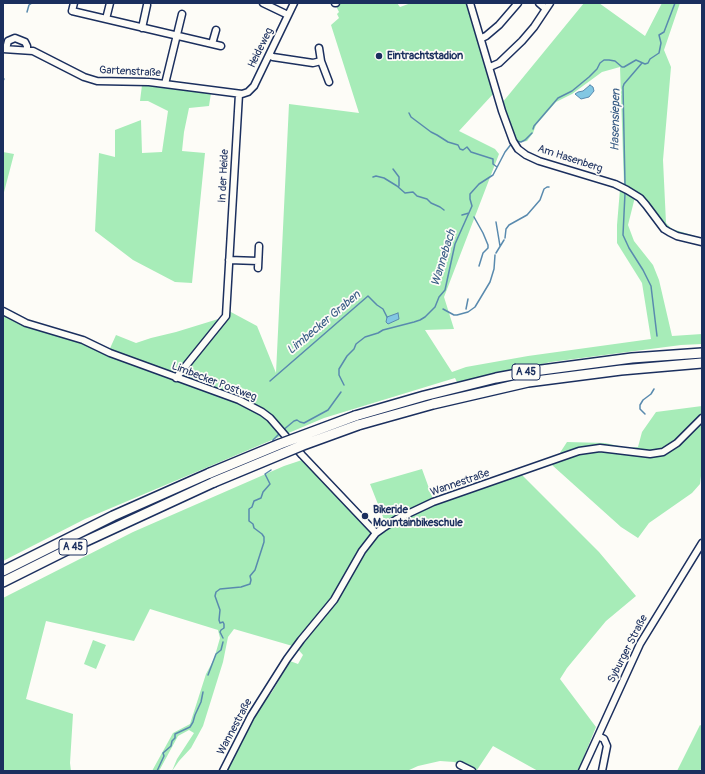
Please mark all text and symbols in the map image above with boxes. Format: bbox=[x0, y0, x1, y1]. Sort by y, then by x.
street label: Heideweg bbox=[246, 26, 276, 70]
place label: Eintrachtstadion bbox=[387, 49, 463, 63]
marker: Eintrachtstadion bbox=[374, 51, 384, 61]
street label: Gartenstraße bbox=[99, 64, 161, 80]
water label: Hasensiepen bbox=[608, 89, 624, 151]
street label: Am Hasenberg bbox=[536, 142, 604, 176]
street label: In der Heide bbox=[216, 149, 232, 203]
water label: Wannebach bbox=[429, 228, 459, 288]
water label: Limbecker Graben bbox=[284, 288, 364, 358]
street label: Limbecker Postweg bbox=[170, 360, 258, 404]
road number: A 45 bbox=[512, 364, 540, 380]
street label: Wannestraße bbox=[429, 467, 491, 499]
place label: Bikeride Mountainbikeschule bbox=[373, 503, 463, 529]
marker: Bikeride Mountainbikeschule bbox=[360, 511, 370, 521]
road number: A 45 bbox=[59, 539, 87, 555]
street label: Syburger Straße bbox=[605, 613, 651, 685]
street label: Wannestraße bbox=[215, 697, 255, 757]

